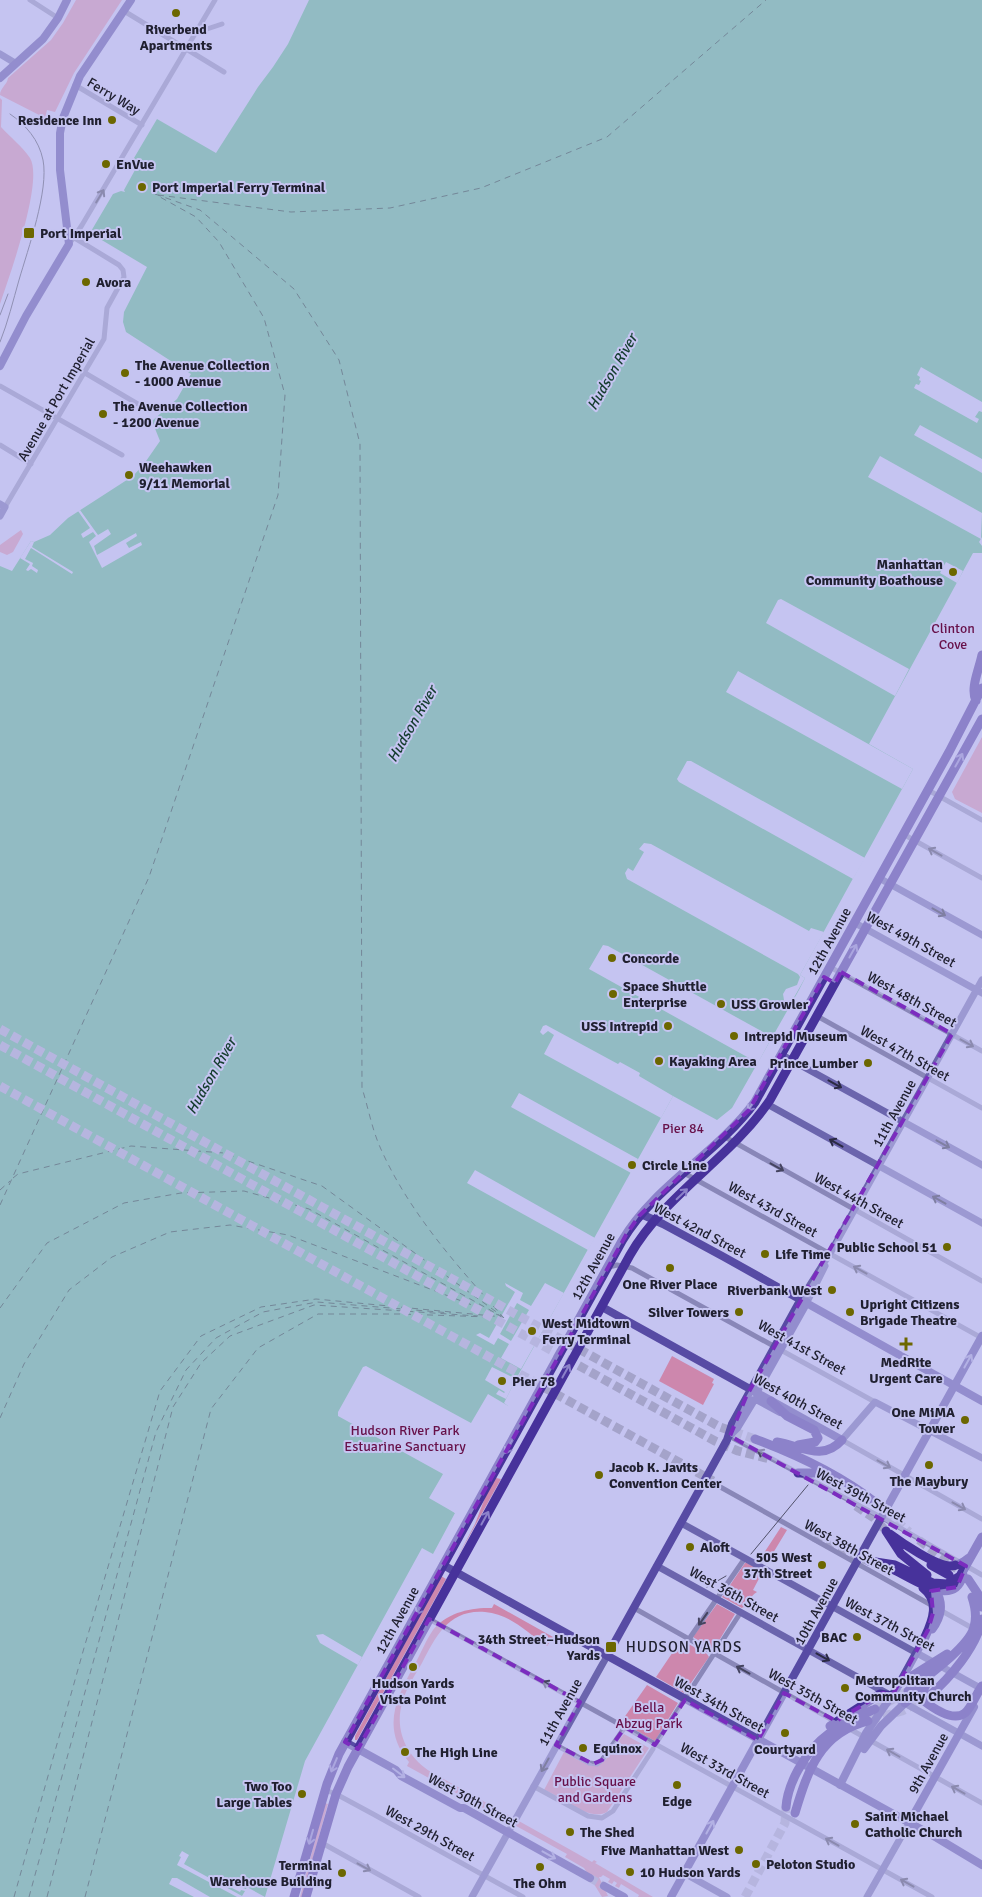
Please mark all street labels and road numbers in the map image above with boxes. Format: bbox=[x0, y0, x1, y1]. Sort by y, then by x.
street label: Ferry Way bbox=[84, 74, 144, 119]
street label: Avenue at Port Imperial bbox=[14, 334, 99, 464]
street label: 12th Avenue bbox=[804, 905, 855, 978]
street label: West 49th Street bbox=[863, 908, 959, 971]
street label: West 48th Street bbox=[864, 968, 960, 1031]
street label: West 47th Street bbox=[857, 1022, 953, 1085]
street label: 11th Avenue bbox=[869, 1077, 920, 1150]
street label: West 44th Street bbox=[811, 1169, 907, 1232]
street label: West 43rd Street bbox=[725, 1178, 821, 1241]
street label: West 42nd Street bbox=[651, 1199, 749, 1262]
street label: 12th Avenue bbox=[568, 1230, 619, 1303]
street label: West 41st Street bbox=[755, 1316, 849, 1379]
street label: West 40th Street bbox=[750, 1370, 846, 1433]
street label: West 39th Street bbox=[813, 1465, 909, 1526]
street label: West 38th Street bbox=[801, 1516, 897, 1579]
street label: West 36th Street bbox=[686, 1563, 782, 1626]
street label: 10th Avenue bbox=[791, 1575, 842, 1648]
street label: 12th Avenue bbox=[372, 1584, 423, 1657]
street label: West 37th Street bbox=[842, 1594, 938, 1655]
street label: West 35th Street bbox=[765, 1665, 861, 1728]
street label: West 34th Street bbox=[671, 1673, 767, 1736]
street label: 11th Avenue bbox=[535, 1676, 586, 1749]
street label: 9th Avenue bbox=[905, 1730, 952, 1797]
street label: West 33rd Street bbox=[677, 1739, 773, 1802]
street label: West 30th Street bbox=[425, 1770, 521, 1831]
street label: West 29th Street bbox=[382, 1802, 478, 1865]

